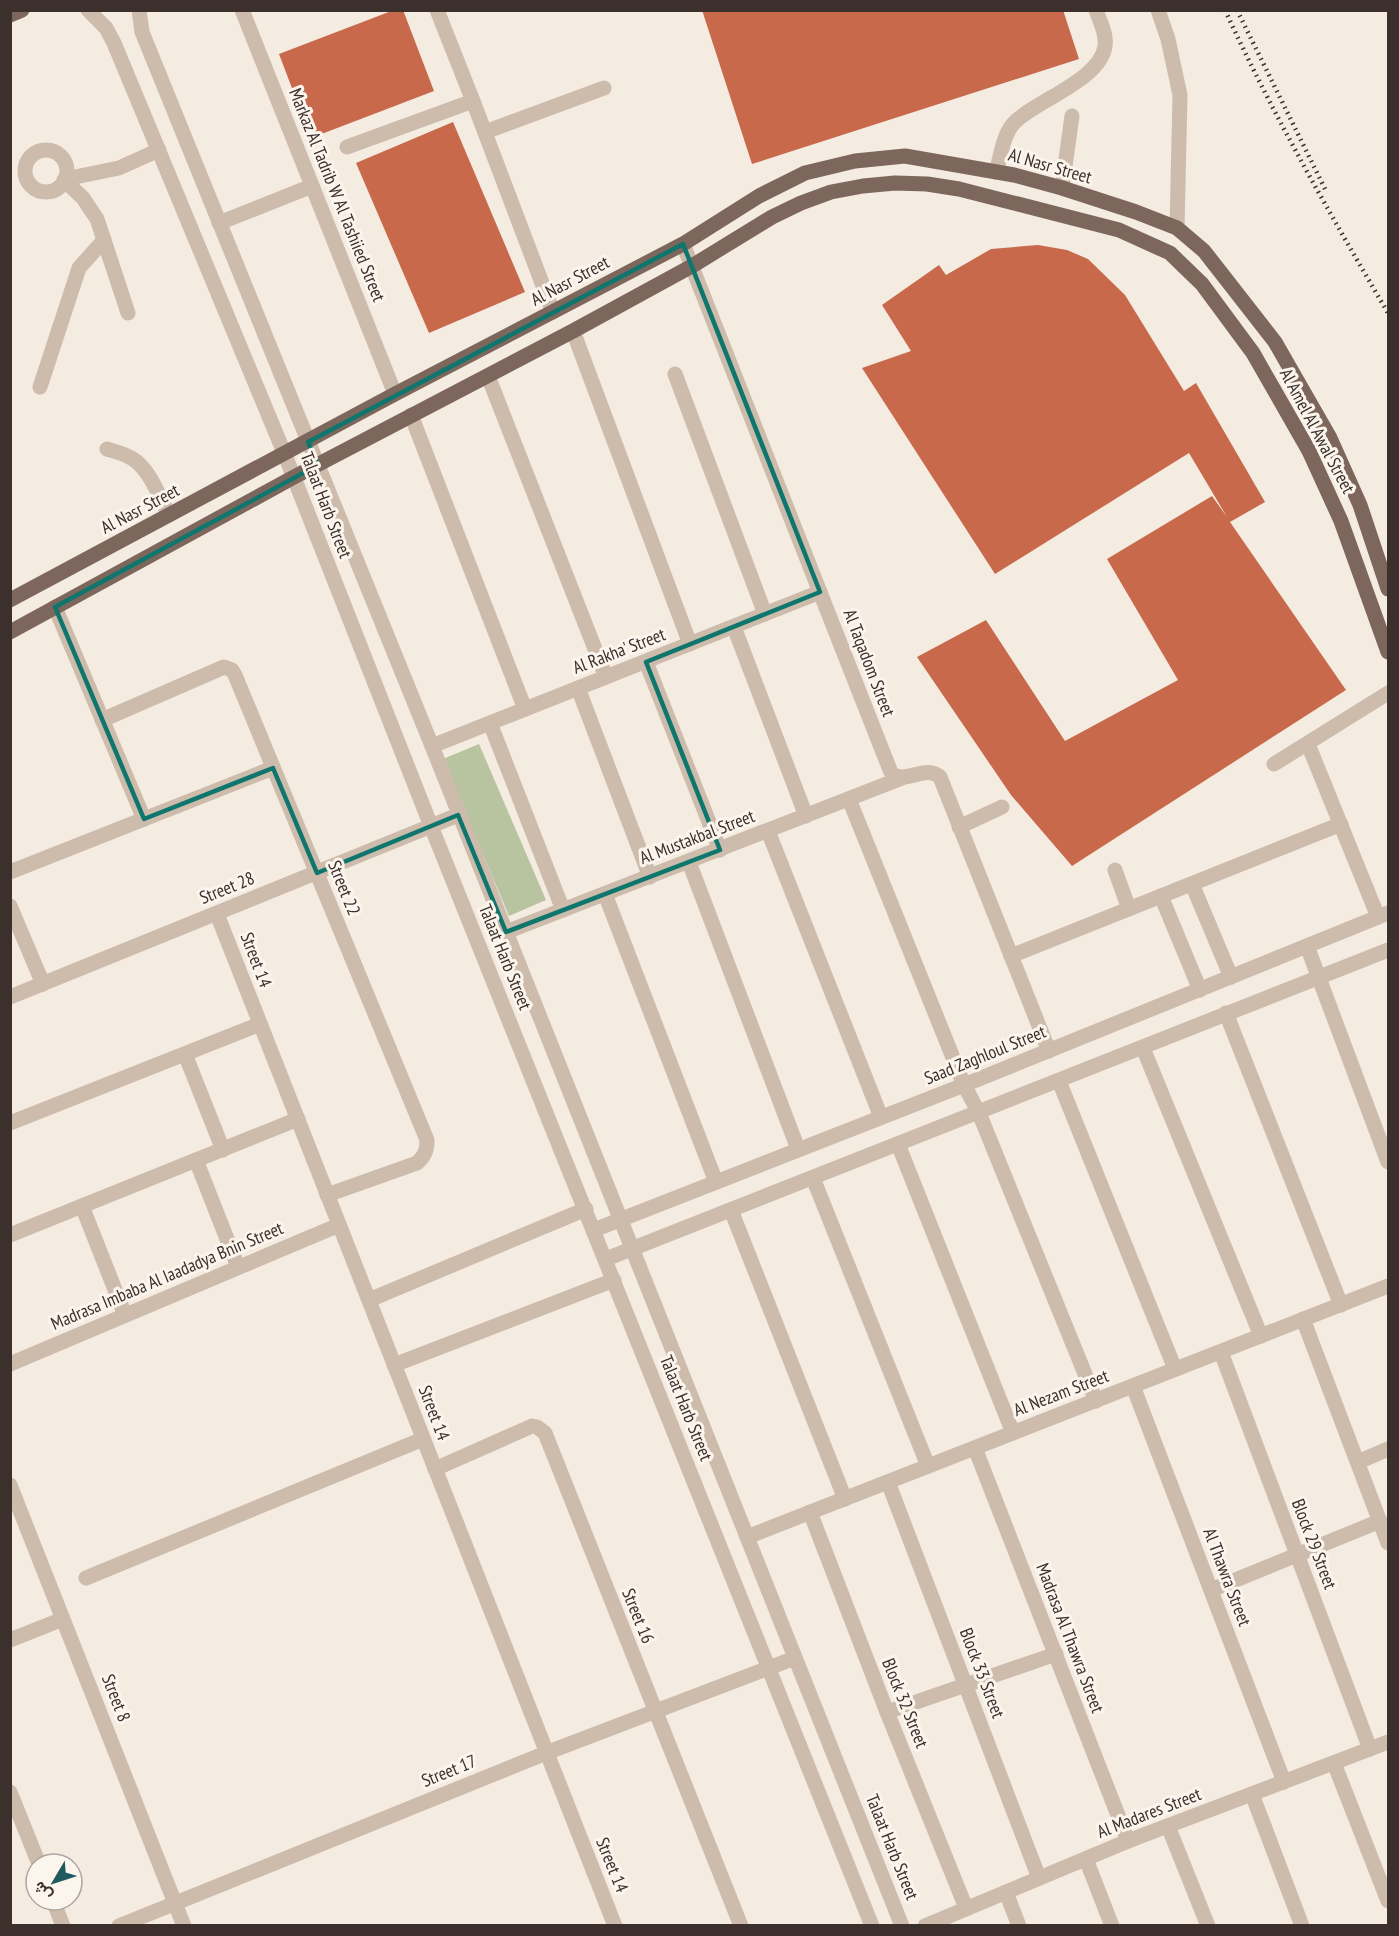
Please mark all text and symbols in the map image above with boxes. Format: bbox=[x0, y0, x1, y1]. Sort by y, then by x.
street label: Markaz Al Tadrib W Al Tashiied Street bbox=[284, 85, 391, 305]
street label: Al Nasr Street bbox=[1006, 143, 1094, 188]
street label: Al Nasr Street bbox=[527, 250, 613, 311]
street label: Al Amel Al Awal Street bbox=[1275, 364, 1360, 497]
street label: Talaat Harb Street bbox=[296, 449, 357, 561]
street label: Al Nasr Street bbox=[97, 478, 183, 539]
street label: Al Taqadom Street bbox=[838, 606, 900, 720]
street label: Al Rakha' Street bbox=[569, 622, 668, 679]
street label: Al Mustakbal Street bbox=[636, 804, 758, 869]
street label: Street 22 bbox=[323, 857, 366, 919]
street label: Street 28 bbox=[196, 866, 258, 909]
street label: Talaat Harb Street bbox=[474, 901, 537, 1013]
street label: Street 14 bbox=[235, 929, 277, 991]
street label: Saad Zaghloul Street bbox=[921, 1020, 1049, 1089]
street label: Madrasa Imbaba Al Iaadadya Bnin Street bbox=[47, 1216, 286, 1335]
street label: Talaat Harb Street bbox=[655, 1352, 718, 1464]
street label: Al Nezam Street bbox=[1010, 1364, 1112, 1421]
street label: Street 14 bbox=[413, 1382, 455, 1444]
street label: Block 29 Street bbox=[1287, 1496, 1342, 1592]
street label: Al Thawra Street bbox=[1198, 1525, 1257, 1629]
street label: Madrasa Al Thawra Street bbox=[1031, 1560, 1110, 1716]
street label: Street 16 bbox=[617, 1585, 660, 1647]
street label: Block 33 Street bbox=[955, 1625, 1010, 1721]
street label: Block 32 Street bbox=[877, 1655, 934, 1751]
street label: Street 8 bbox=[97, 1671, 136, 1725]
street label: Street 17 bbox=[418, 1749, 480, 1792]
street label: Al Madares Street bbox=[1093, 1782, 1204, 1843]
street label: Talaat Harb Street bbox=[861, 1791, 924, 1903]
street label: Street 14 bbox=[591, 1834, 634, 1896]
north arrow bbox=[24, 1852, 84, 1912]
text: ش bbox=[29, 1878, 56, 1905]

